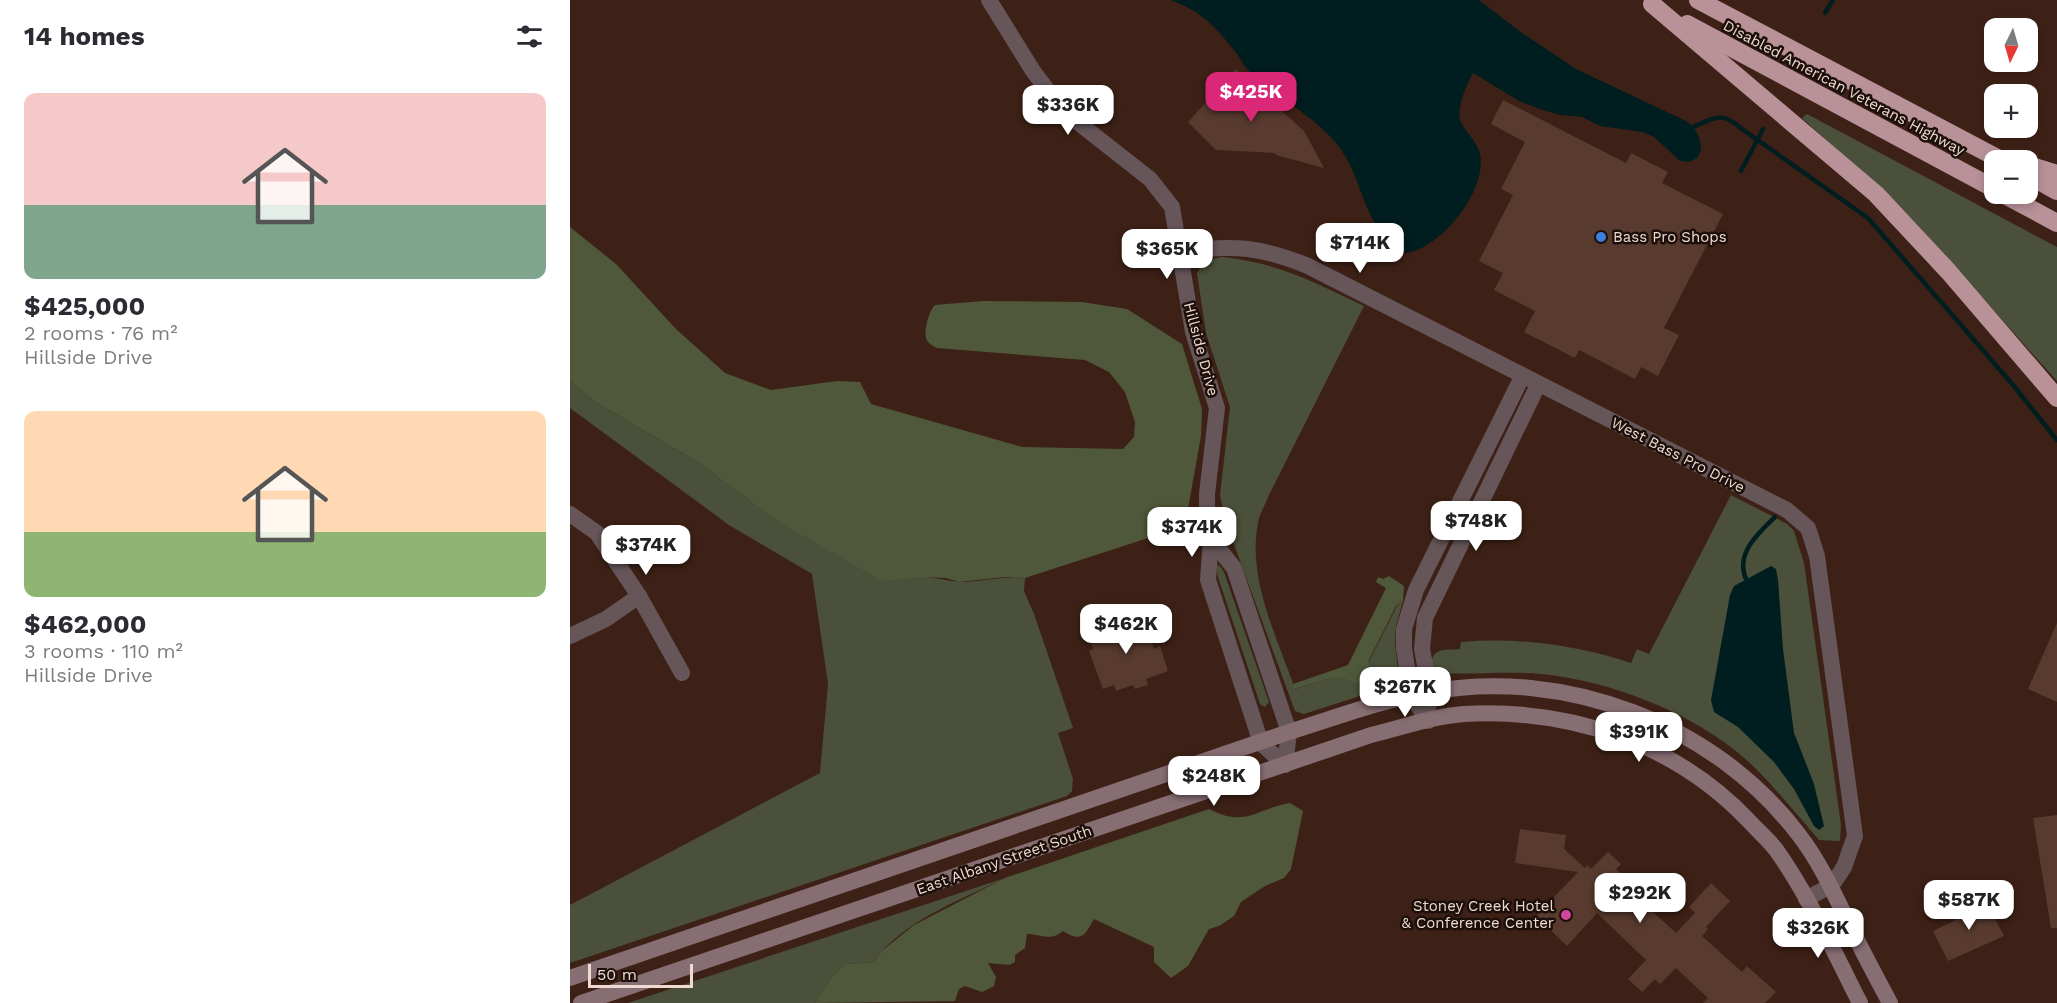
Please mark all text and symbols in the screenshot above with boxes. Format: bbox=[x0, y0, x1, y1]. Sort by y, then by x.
street label: Disabled American Veterans Highway bbox=[1720, 16, 1968, 160]
north arrow bbox=[1984, 18, 2038, 72]
map controls bbox=[1984, 18, 2038, 204]
icon: filters bbox=[513, 20, 546, 53]
text: 14 homes bbox=[24, 21, 145, 51]
pin: $425K bbox=[1209, 72, 1293, 123]
text: $425K bbox=[1220, 79, 1282, 103]
button: + bbox=[1984, 84, 2038, 138]
pin: $336K bbox=[1026, 85, 1110, 136]
text: $336K bbox=[1037, 92, 1099, 116]
icon: home bbox=[231, 132, 339, 240]
button: − bbox=[1984, 150, 2038, 204]
pin: $714K bbox=[1318, 223, 1402, 274]
place label: Bass Pro Shops bbox=[1613, 228, 1727, 246]
pin: $365K bbox=[1125, 229, 1209, 280]
text: $714K bbox=[1330, 230, 1390, 254]
marker: Bass Pro Shops bbox=[1594, 230, 1608, 244]
text: $365K bbox=[1136, 236, 1198, 260]
text: $425,000 bbox=[24, 291, 145, 321]
street label: Hillside Drive bbox=[1180, 300, 1222, 398]
text: 2 rooms · 76 m² bbox=[24, 321, 177, 345]
text: Hillside Drive bbox=[24, 345, 153, 369]
street label: West Bass Pro Drive bbox=[1608, 413, 1748, 497]
icon: home bbox=[231, 450, 339, 558]
pin: $748K bbox=[1434, 501, 1518, 552]
pin: $374K bbox=[1150, 507, 1234, 558]
text: $748K bbox=[1445, 508, 1507, 532]
text: $374K bbox=[1161, 514, 1223, 538]
pin: $374K bbox=[604, 525, 688, 576]
text: $374K bbox=[615, 532, 677, 556]
pin: $462K bbox=[1084, 604, 1168, 655]
text: $462,000 bbox=[24, 609, 147, 639]
text: $462K bbox=[1094, 611, 1158, 635]
text: 3 rooms · 110 m² bbox=[24, 639, 183, 663]
text: Hillside Drive bbox=[24, 663, 153, 687]
pin: $267K bbox=[1363, 667, 1447, 718]
text: $267K bbox=[1374, 674, 1436, 698]
pin: $391K bbox=[1597, 712, 1681, 763]
text: $391K bbox=[1609, 719, 1669, 743]
pin: $248K bbox=[1172, 756, 1256, 807]
text: $248K bbox=[1182, 763, 1246, 787]
street label: East Albany Street South bbox=[914, 821, 1094, 899]
pin: $292K bbox=[1598, 873, 1682, 924]
text: $292K bbox=[1609, 880, 1671, 904]
pin: $587K bbox=[1927, 880, 2011, 931]
text: $587K bbox=[1938, 887, 2000, 911]
place label: Stoney Creek Hotel & Conference Center bbox=[1402, 897, 1554, 932]
marker: Stoney Creek Hotel & Conference Center bbox=[1559, 908, 1573, 922]
pin: $326K bbox=[1776, 908, 1860, 959]
text: $326K bbox=[1787, 915, 1849, 939]
scale bar bbox=[588, 961, 693, 988]
text: 50 m bbox=[597, 965, 637, 984]

